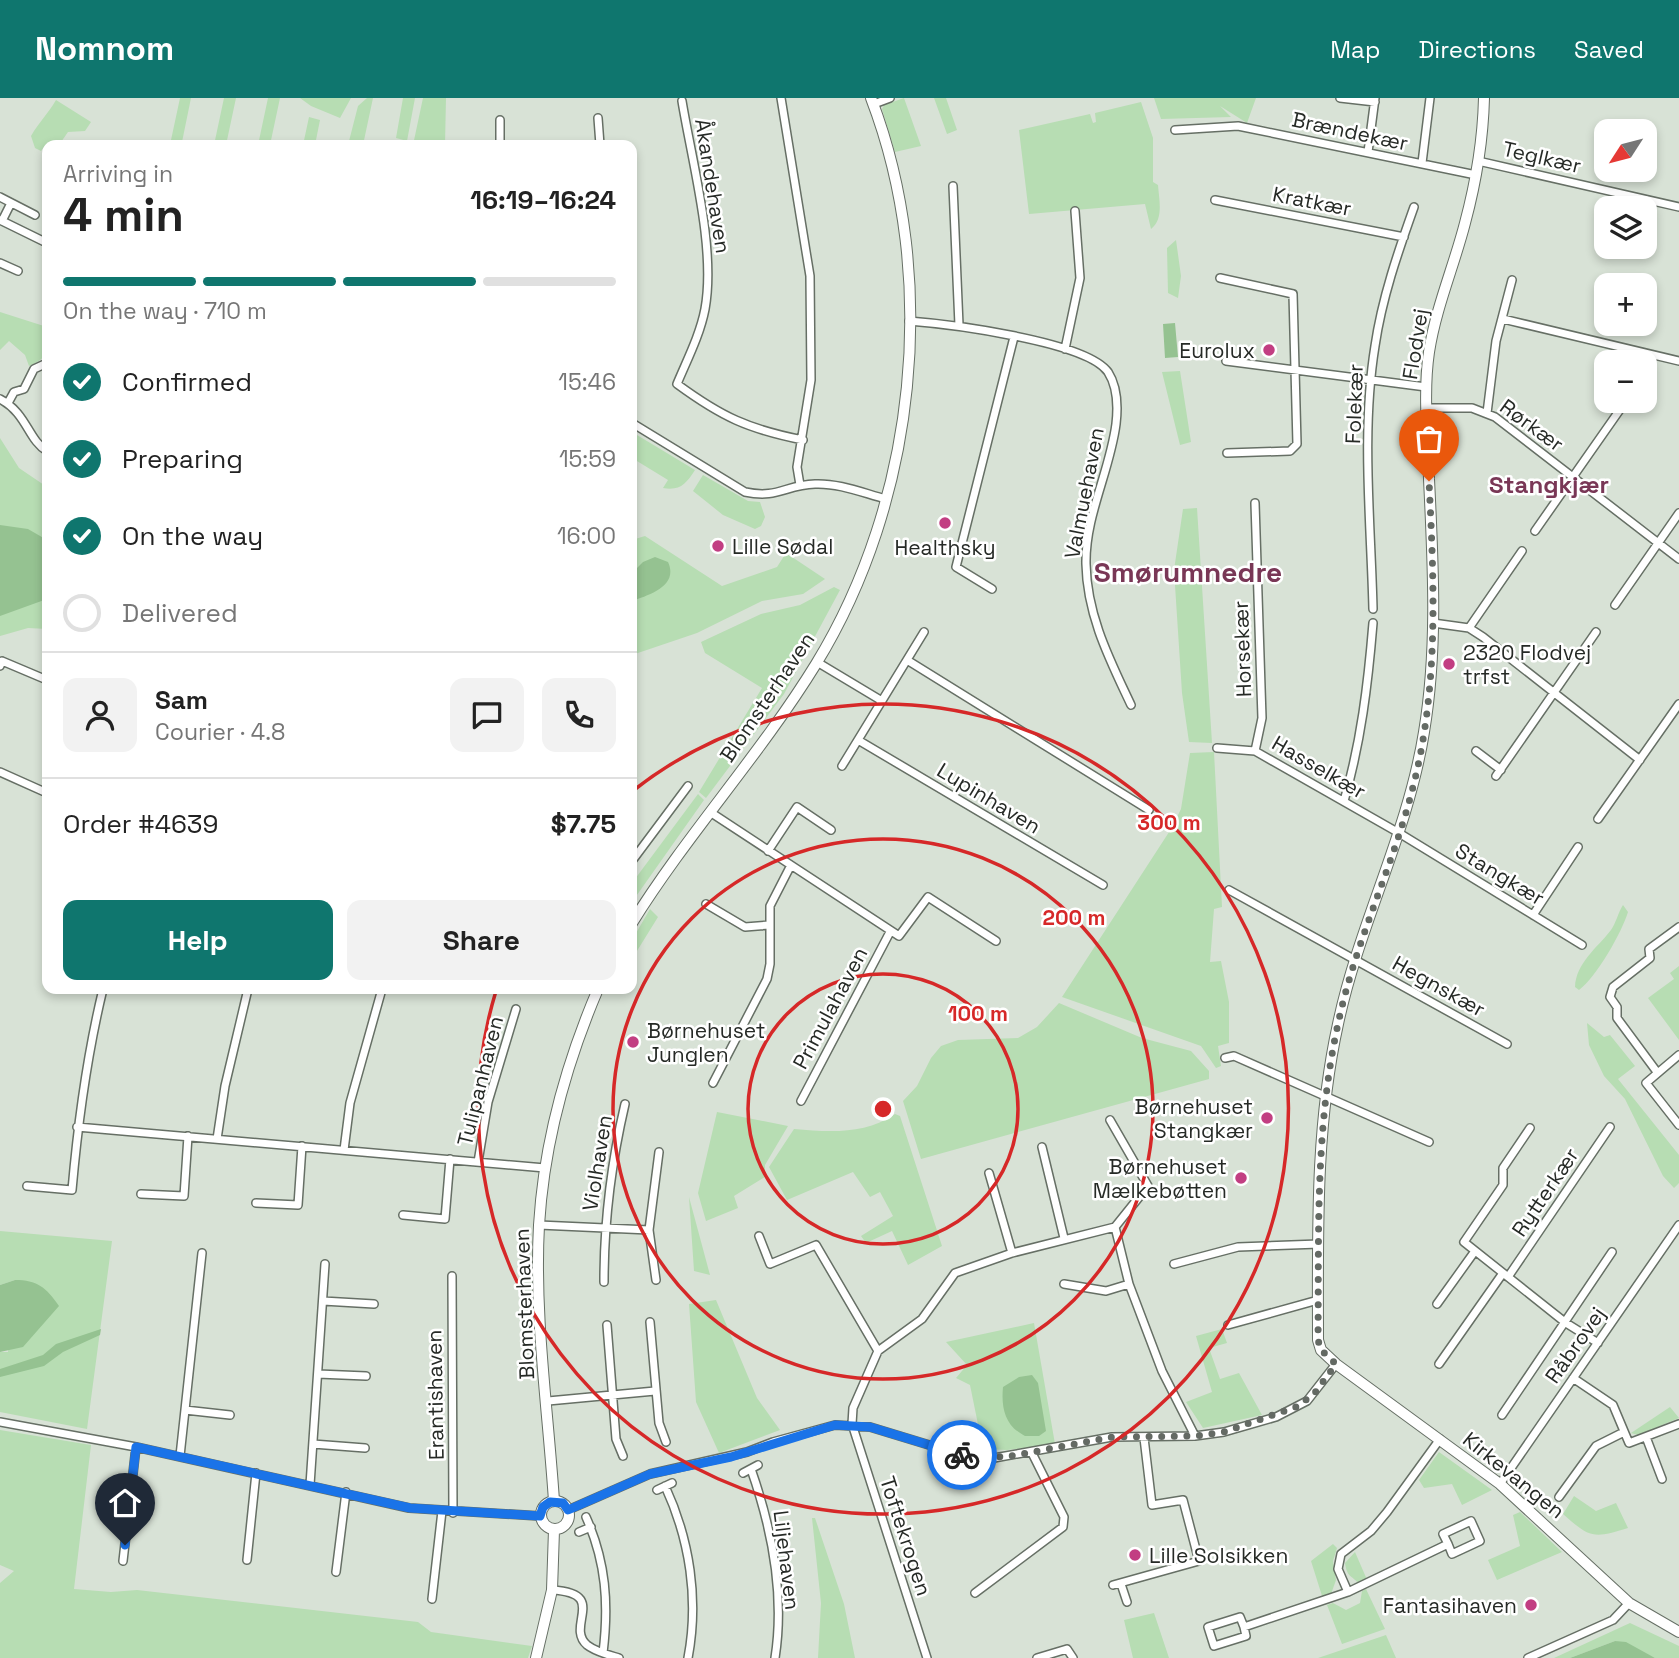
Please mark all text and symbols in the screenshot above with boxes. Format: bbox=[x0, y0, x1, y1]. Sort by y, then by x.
text: Nomnom bbox=[35, 28, 174, 70]
text: Map bbox=[1330, 34, 1380, 65]
text: Directions bbox=[1418, 34, 1536, 65]
text: Saved bbox=[1574, 34, 1644, 65]
street label: Brændekær bbox=[1289, 106, 1411, 156]
street label: Åkandehaven bbox=[689, 117, 737, 255]
north arrow bbox=[1594, 119, 1657, 182]
map controls bbox=[1594, 119, 1657, 413]
street label: Teglkær bbox=[1500, 135, 1584, 179]
text: Arriving in bbox=[63, 159, 173, 189]
street label: Kratkær bbox=[1270, 180, 1354, 222]
text: 16:19–16:24 bbox=[470, 183, 616, 217]
text: 4 min bbox=[63, 186, 184, 244]
button: layers bbox=[1594, 196, 1657, 259]
button: + bbox=[1594, 273, 1657, 336]
text: On the way · 710 m bbox=[63, 296, 267, 326]
street label: Flodvej bbox=[1396, 307, 1434, 381]
place label: Eurolux bbox=[1179, 337, 1255, 364]
marker: Eurolux bbox=[1261, 342, 1277, 358]
button: − bbox=[1594, 350, 1657, 413]
icon: check bbox=[63, 363, 101, 401]
street label: Folekær bbox=[1339, 363, 1369, 445]
text: Confirmed bbox=[122, 365, 252, 399]
text: 15:46 bbox=[558, 367, 616, 397]
street label: Rørkær bbox=[1495, 393, 1569, 457]
pin bbox=[1399, 409, 1459, 481]
icon: bag bbox=[1410, 420, 1448, 458]
street label: Valmuehaven bbox=[1058, 425, 1110, 561]
icon: check bbox=[63, 440, 101, 478]
text: Preparing bbox=[122, 442, 243, 476]
text: 15:59 bbox=[559, 444, 616, 474]
district label: Stangkjær bbox=[1489, 469, 1609, 500]
marker: Healthsky bbox=[937, 515, 953, 531]
icon: check bbox=[63, 517, 101, 555]
text: On the way bbox=[122, 519, 263, 553]
text: 16:00 bbox=[557, 521, 616, 551]
place label: Lille Sødal bbox=[732, 533, 833, 560]
place label: Healthsky bbox=[894, 534, 996, 561]
marker: Lille Sødal bbox=[710, 538, 726, 554]
district label: Smørumnedre bbox=[1094, 554, 1282, 590]
text: Delivered bbox=[122, 596, 238, 630]
street label: Horsekær bbox=[1227, 600, 1257, 698]
street label: Blomsterhaven bbox=[714, 627, 820, 767]
place label: 2320 Flodvej trfst bbox=[1463, 639, 1591, 690]
marker: 2320 Flodvej trfst bbox=[1441, 656, 1457, 672]
button: person bbox=[63, 678, 137, 752]
button: chat bbox=[450, 678, 524, 752]
button: phone bbox=[542, 678, 616, 752]
text: Sam bbox=[155, 683, 208, 717]
text: Courier · 4.8 bbox=[155, 717, 285, 747]
street label: Hasselkær bbox=[1267, 729, 1371, 805]
street label: Lupinhaven bbox=[932, 756, 1046, 840]
text: Order #4639 bbox=[63, 807, 218, 841]
text: $7.75 bbox=[551, 807, 616, 841]
text: 300 m bbox=[1137, 809, 1201, 836]
street label: Stangkær bbox=[1450, 837, 1550, 911]
button: Help bbox=[63, 900, 333, 980]
button: Share bbox=[347, 900, 616, 980]
text: 200 m bbox=[1043, 904, 1105, 931]
street label: Primulahaven bbox=[787, 942, 873, 1074]
street label: Hegnskær bbox=[1388, 949, 1490, 1023]
text: 100 m bbox=[948, 1000, 1008, 1027]
street label: Tulipanhaven bbox=[451, 1013, 509, 1149]
place label: Børnehuset Junglen bbox=[647, 1017, 765, 1068]
marker: Børnehuset Junglen bbox=[625, 1034, 641, 1050]
place label: Børnehuset Stangkær bbox=[1135, 1093, 1253, 1144]
centre of rings bbox=[871, 1097, 895, 1121]
marker: Børnehuset Stangkær bbox=[1259, 1110, 1275, 1126]
street label: Violhaven bbox=[576, 1113, 618, 1213]
street label: Rytterkær bbox=[1505, 1142, 1585, 1242]
place label: Børnehuset Mælkebøtten bbox=[1093, 1153, 1227, 1204]
marker: Børnehuset Mælkebøtten bbox=[1233, 1170, 1249, 1186]
street label: Blomsterhaven bbox=[508, 1228, 540, 1380]
street label: Råbrovej bbox=[1539, 1301, 1611, 1389]
street label: Erantishaven bbox=[420, 1330, 450, 1460]
courier bbox=[927, 1420, 997, 1490]
street label: Kirkevangen bbox=[1458, 1426, 1570, 1524]
icon: bike bbox=[943, 1436, 981, 1474]
pin bbox=[95, 1473, 155, 1545]
street label: Toftekrogen bbox=[874, 1473, 938, 1599]
icon: home bbox=[106, 1484, 144, 1522]
street label: Liljehaven bbox=[768, 1509, 806, 1611]
place label: Lille Solsikken bbox=[1149, 1542, 1288, 1569]
marker: Lille Solsikken bbox=[1127, 1547, 1143, 1563]
place label: Fantasihaven bbox=[1383, 1592, 1517, 1619]
marker: Fantasihaven bbox=[1523, 1597, 1539, 1613]

